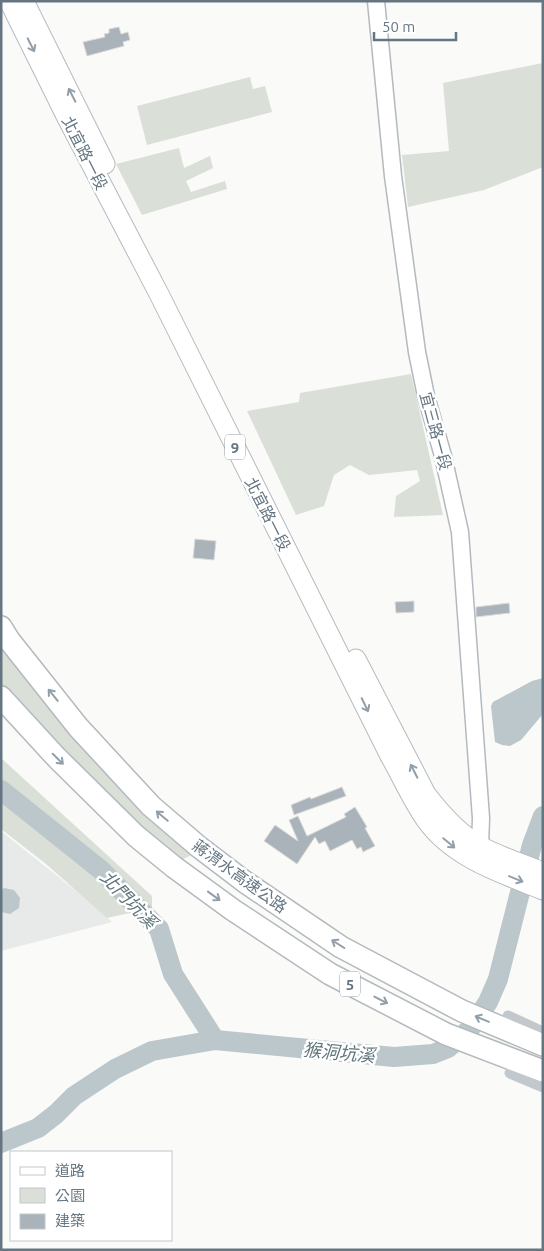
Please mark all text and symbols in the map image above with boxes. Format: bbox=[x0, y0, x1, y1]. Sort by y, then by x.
scale bar bbox=[374, 10, 456, 42]
text: 50 m bbox=[382, 18, 415, 35]
one-way arrow bbox=[27, 37, 36, 52]
one-way arrow bbox=[67, 88, 76, 103]
street label: 北宜路一段 bbox=[59, 113, 111, 193]
street label: 宜三路一段 bbox=[417, 390, 455, 472]
road number: 9 bbox=[225, 434, 245, 460]
street label: 北宜路一段 bbox=[242, 474, 294, 554]
one-way arrow bbox=[48, 689, 59, 702]
one-way arrow bbox=[361, 697, 370, 712]
one-way arrow bbox=[52, 753, 64, 765]
one-way arrow bbox=[409, 764, 418, 779]
one-way arrow bbox=[156, 810, 169, 821]
street label: 蔣渭水高速公路 bbox=[189, 836, 291, 916]
one-way arrow bbox=[443, 837, 456, 848]
water label: 北門坑溪 bbox=[97, 866, 163, 934]
one-way arrow bbox=[508, 875, 523, 884]
one-way arrow bbox=[207, 890, 220, 901]
one-way arrow bbox=[331, 939, 345, 949]
road number: 5 bbox=[340, 972, 360, 996]
one-way arrow bbox=[373, 996, 388, 1005]
one-way arrow bbox=[475, 1014, 490, 1024]
water label: 猴洞坑溪 bbox=[302, 1039, 379, 1065]
legend bbox=[10, 1151, 172, 1241]
text: 道路 bbox=[55, 1162, 85, 1179]
text: 公園 bbox=[55, 1187, 85, 1204]
text: 建築 bbox=[55, 1212, 85, 1229]

